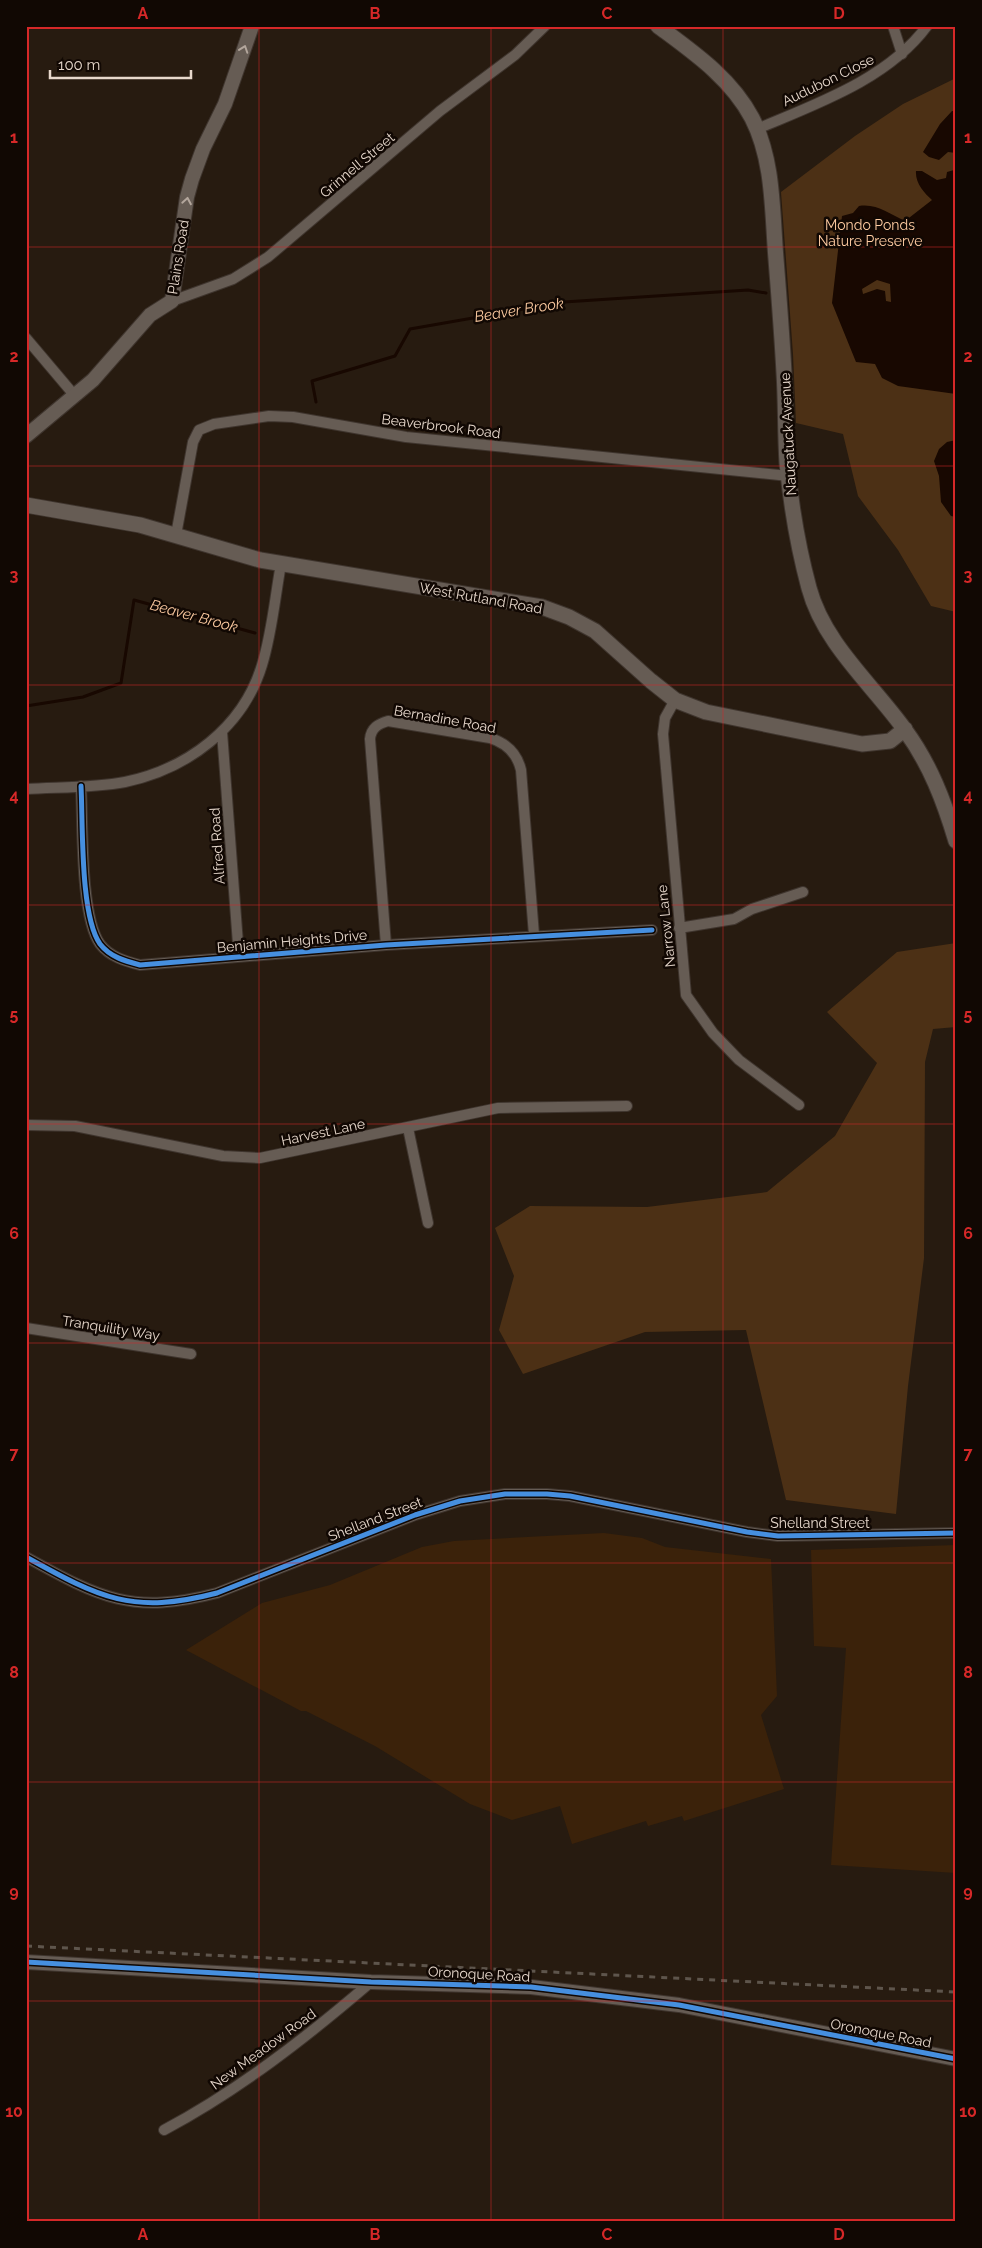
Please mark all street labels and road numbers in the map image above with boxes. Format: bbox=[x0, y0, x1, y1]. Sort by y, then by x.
street label: Audubon Close bbox=[780, 51, 876, 109]
street label: Grinnell Street bbox=[317, 129, 398, 201]
street label: Plains Road bbox=[164, 219, 192, 295]
street label: Naugatuck Avenue bbox=[777, 372, 799, 496]
street label: Beaverbrook Road bbox=[381, 411, 501, 441]
street label: West Rutland Road bbox=[418, 579, 544, 617]
street label: Bernadine Road bbox=[393, 702, 497, 736]
street label: Alfred Road bbox=[206, 807, 228, 885]
street label: Narrow Lane bbox=[654, 884, 678, 968]
street label: Benjamin Heights Drive bbox=[216, 926, 368, 956]
street label: Harvest Lane bbox=[280, 1115, 366, 1149]
street label: Tranquility Way bbox=[61, 1312, 161, 1344]
street label: Shelland Street bbox=[326, 1494, 425, 1544]
street label: Shelland Street bbox=[770, 1515, 870, 1531]
street label: Oronoque Road bbox=[428, 1963, 530, 1985]
street label: New Meadow Road bbox=[207, 2005, 319, 2093]
street label: Oronoque Road bbox=[829, 2015, 933, 2051]

